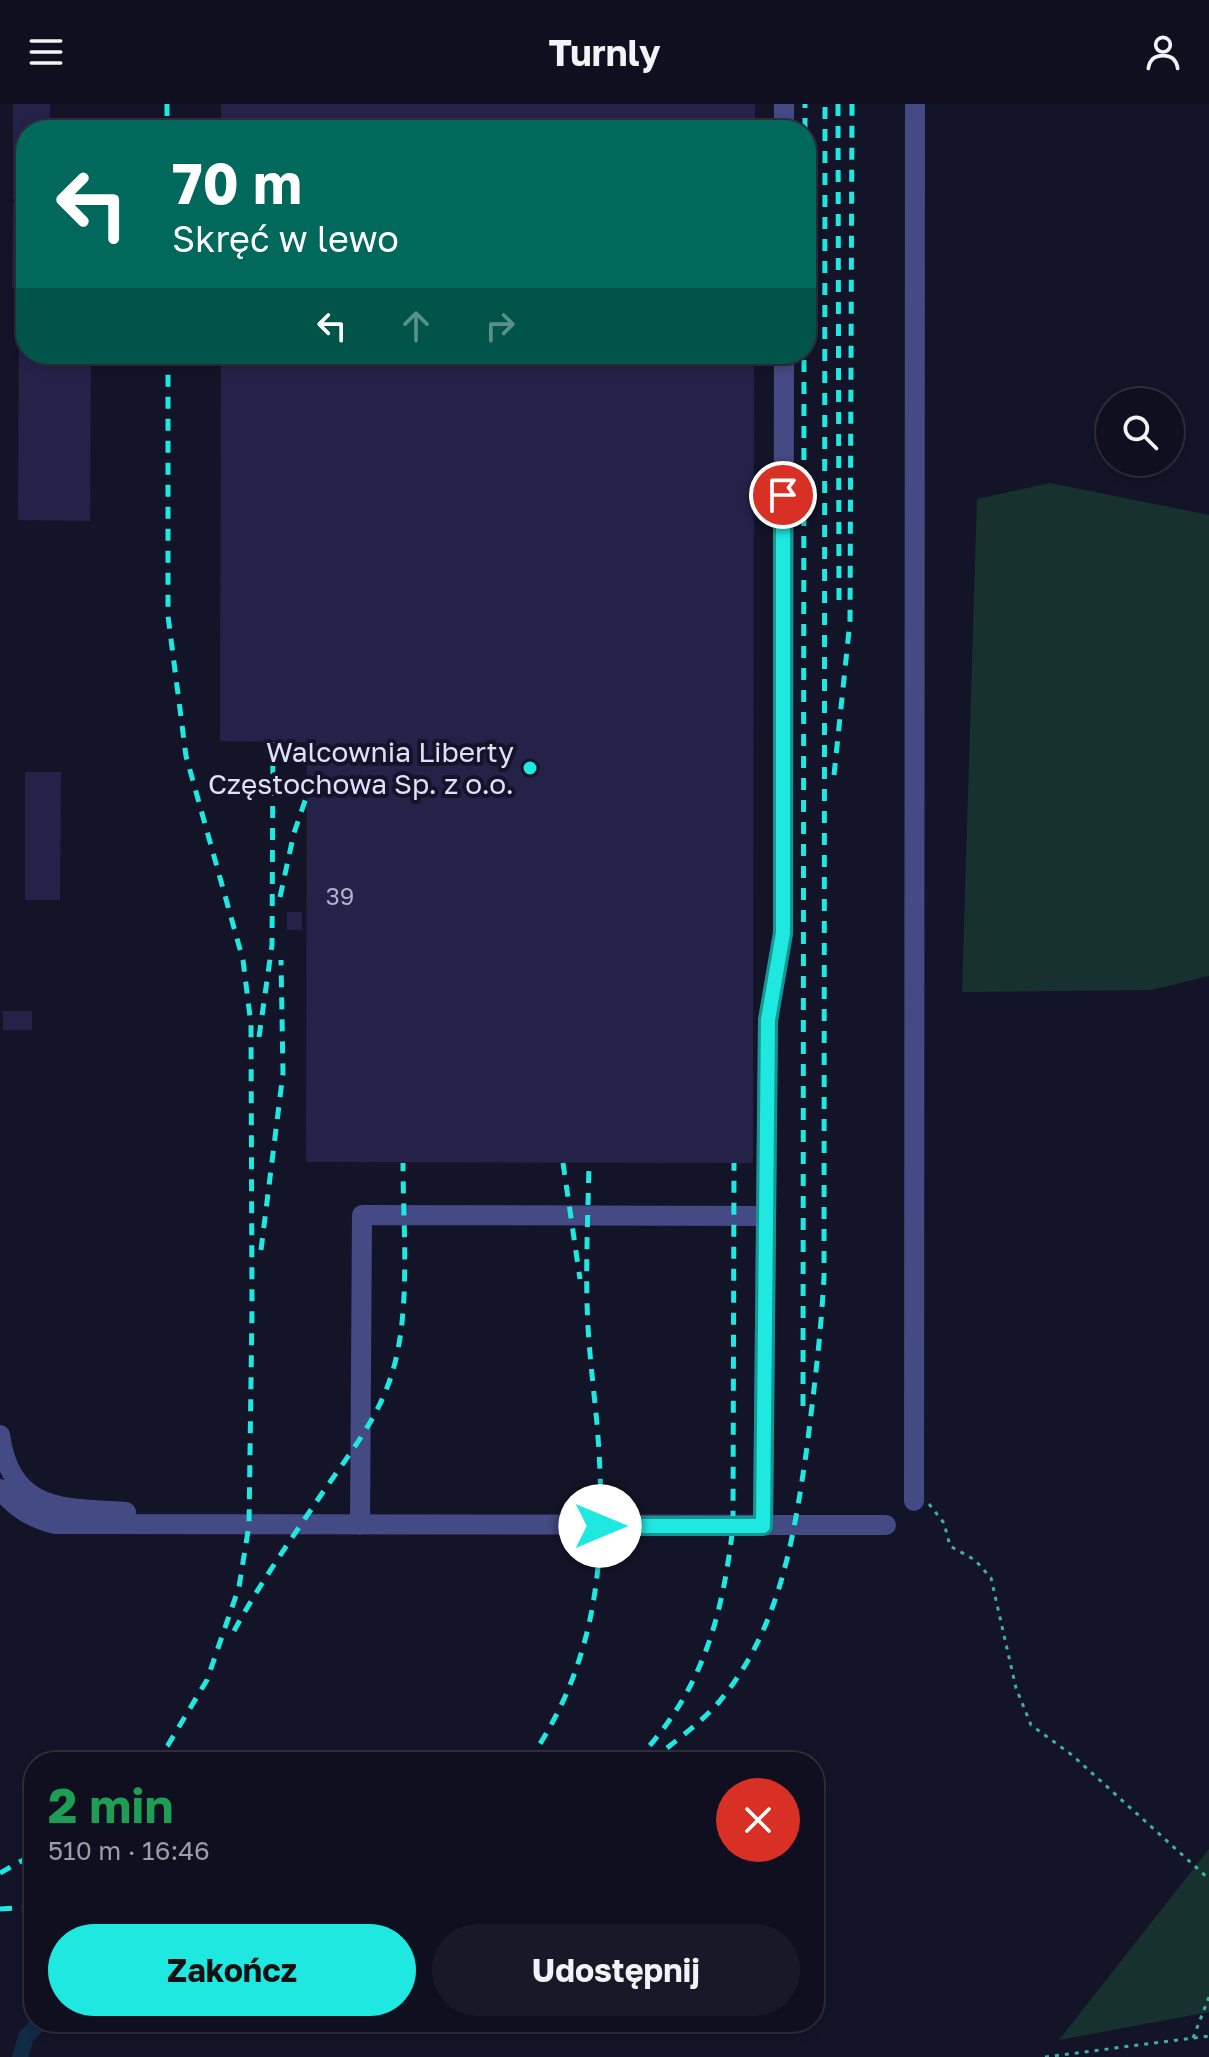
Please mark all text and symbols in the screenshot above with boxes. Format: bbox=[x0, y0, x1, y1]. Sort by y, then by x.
icon: menu bbox=[24, 30, 68, 74]
icon: person bbox=[1141, 30, 1185, 74]
text: Turnly bbox=[548, 31, 661, 74]
text: 70 m bbox=[172, 149, 302, 216]
icon: left bbox=[40, 152, 144, 256]
text: Skręć w lewo bbox=[172, 217, 399, 260]
icon: left bbox=[310, 304, 354, 348]
icon: ahead bbox=[394, 304, 438, 348]
icon: right bbox=[478, 304, 522, 348]
map controls bbox=[1096, 388, 1184, 476]
button: search bbox=[1096, 388, 1184, 476]
pin bbox=[749, 461, 817, 529]
icon: arrive bbox=[761, 473, 805, 517]
place label: Walcownia Liberty Częstochowa Sp. z o.o. bbox=[208, 735, 514, 800]
marker: Walcownia Liberty Częstochowa Sp. z o.o. bbox=[521, 759, 539, 777]
house number: 39 bbox=[326, 881, 354, 910]
position arrow bbox=[558, 1484, 642, 1568]
text: 2 min bbox=[48, 1776, 173, 1834]
button: close bbox=[716, 1778, 800, 1862]
text: 510 m · 16:46 bbox=[48, 1835, 210, 1866]
button: Zakończ bbox=[48, 1924, 416, 2016]
button: Udostępnij bbox=[432, 1924, 800, 2016]

